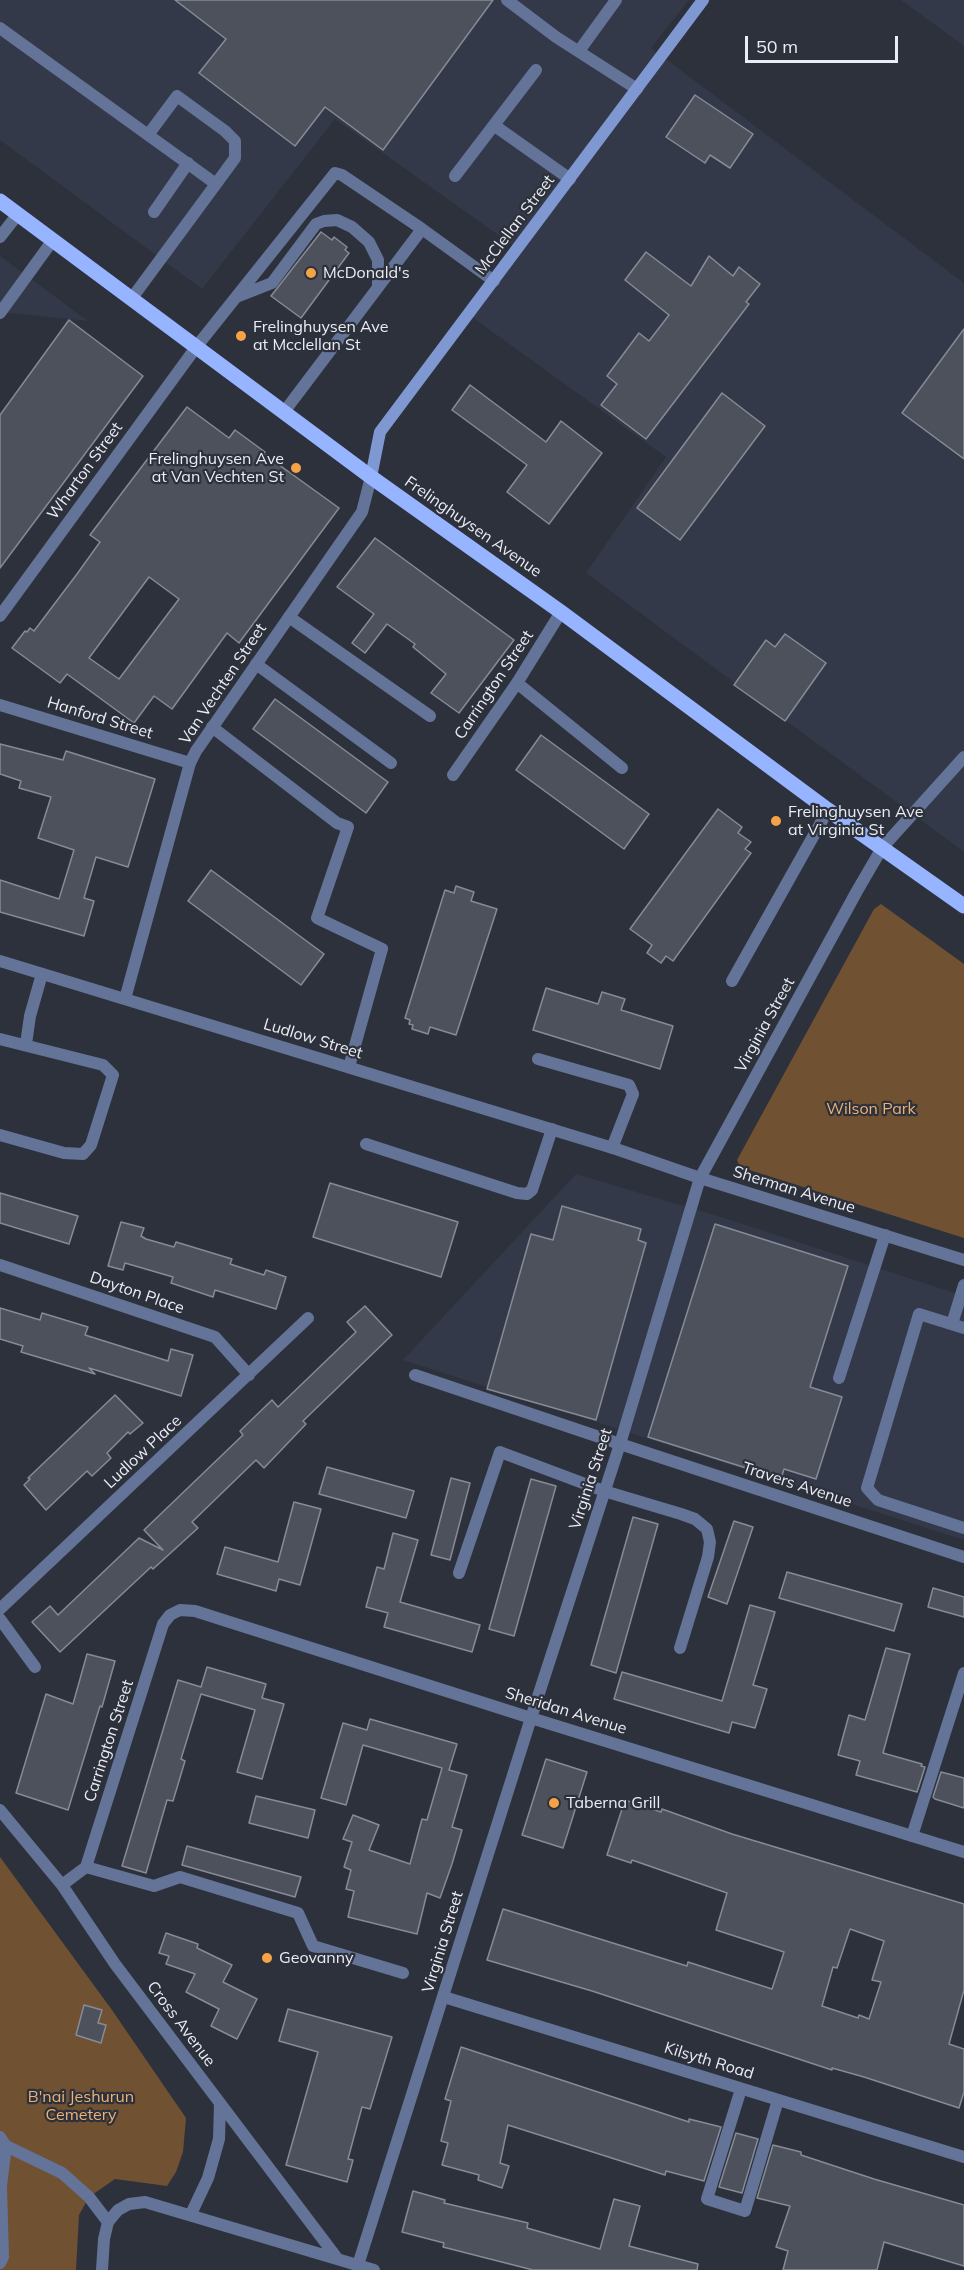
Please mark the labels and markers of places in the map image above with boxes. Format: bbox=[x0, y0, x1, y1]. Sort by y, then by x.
place label: McDonald's bbox=[323, 263, 410, 283]
marker: McDonald's bbox=[304, 266, 318, 280]
place label: Frelinghuysen Ave at Mcclellan St bbox=[253, 317, 388, 355]
marker: Frelinghuysen Ave at Mcclellan St bbox=[234, 329, 248, 343]
place label: Frelinghuysen Ave at Van Vechten St bbox=[149, 449, 284, 487]
marker: Frelinghuysen Ave at Van Vechten St bbox=[289, 461, 303, 475]
place label: Frelinghuysen Ave at Virginia St bbox=[788, 802, 923, 840]
marker: Frelinghuysen Ave at Virginia St bbox=[769, 814, 783, 828]
place label: Taberna Grill bbox=[566, 1793, 660, 1813]
marker: Taberna Grill bbox=[547, 1796, 561, 1810]
place label: Geovanny bbox=[279, 1948, 354, 1968]
marker: Geovanny bbox=[260, 1951, 274, 1965]

